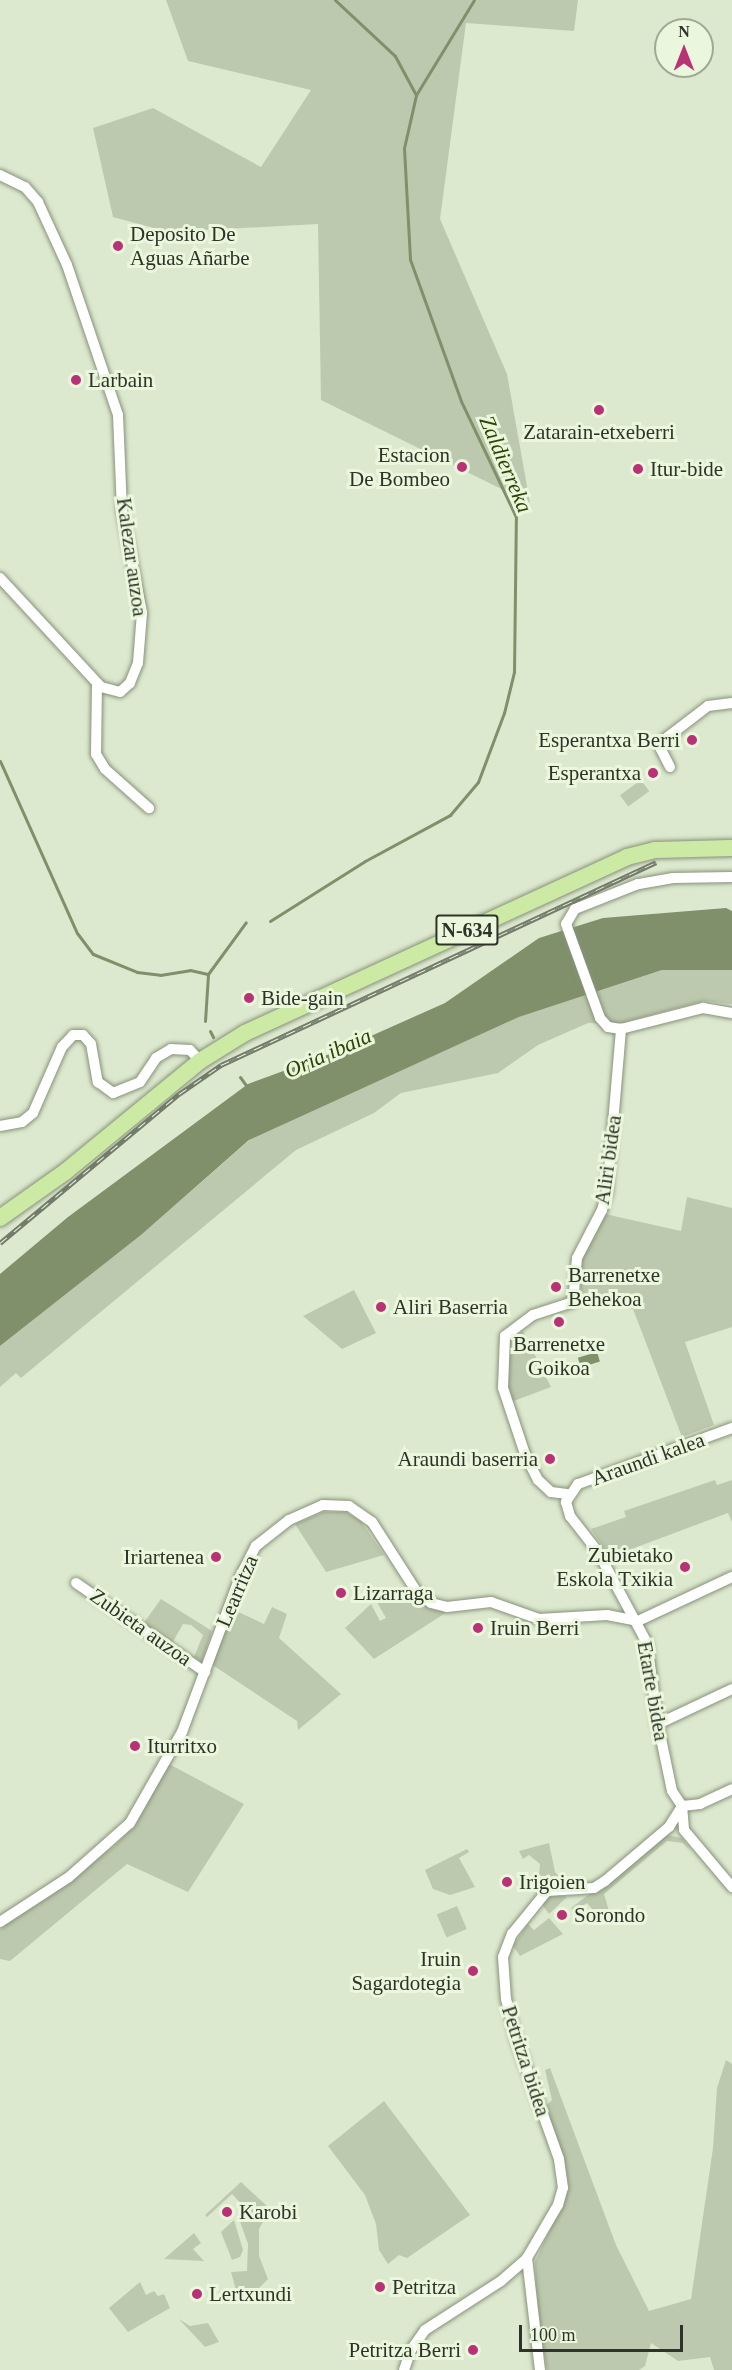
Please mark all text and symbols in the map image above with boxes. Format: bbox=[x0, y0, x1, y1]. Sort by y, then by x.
north arrow bbox=[654, 18, 714, 78]
text: N bbox=[678, 23, 690, 40]
place label: Deposito De Aguas Añarbe bbox=[130, 221, 251, 271]
marker: Deposito De Aguas Añarbe bbox=[111, 239, 125, 253]
place label: Larbain bbox=[88, 367, 153, 393]
marker: Larbain bbox=[69, 373, 83, 387]
marker: Zatarain-etxeberri bbox=[592, 403, 606, 417]
water label: Zaldierreka bbox=[474, 411, 538, 517]
place label: Zatarain-etxeberri bbox=[523, 419, 675, 445]
place label: Estacion De Bombeo bbox=[349, 442, 450, 492]
place label: Itur-bide bbox=[650, 456, 723, 482]
marker: Estacion De Bombeo bbox=[455, 460, 469, 474]
marker: Itur-bide bbox=[631, 462, 645, 476]
street label: Kalezar auzoa bbox=[111, 496, 153, 618]
place label: Esperantxa Berri bbox=[538, 727, 680, 753]
marker: Esperantxa Berri bbox=[685, 733, 699, 747]
place label: Esperantxa bbox=[548, 760, 641, 786]
marker: Esperantxa bbox=[646, 766, 660, 780]
road number: N-634 bbox=[434, 913, 500, 947]
place label: Bide-gain bbox=[261, 985, 344, 1011]
marker: Bide-gain bbox=[242, 991, 256, 1005]
water label: Oria ibaia bbox=[280, 1022, 376, 1084]
street label: Aliri bidea bbox=[589, 1113, 627, 1207]
place label: Barrenetxe Behekoa bbox=[568, 1262, 660, 1312]
marker: Barrenetxe Behekoa bbox=[549, 1280, 563, 1294]
place label: Aliri Baserria bbox=[393, 1294, 508, 1320]
marker: Aliri Baserria bbox=[374, 1300, 388, 1314]
marker: Barrenetxe Goikoa bbox=[552, 1315, 566, 1329]
place label: Barrenetxe Goikoa bbox=[513, 1331, 605, 1381]
street label: Araundi kalea bbox=[588, 1427, 708, 1491]
place label: Araundi baserria bbox=[397, 1446, 538, 1472]
marker: Araundi baserria bbox=[543, 1452, 557, 1466]
place label: Zubietako Eskola Txikia bbox=[556, 1542, 673, 1592]
place label: Iriartenea bbox=[124, 1544, 204, 1570]
marker: Iriartenea bbox=[209, 1550, 223, 1564]
street label: Learritza bbox=[211, 1551, 263, 1631]
marker: Zubietako Eskola Txikia bbox=[678, 1560, 692, 1574]
place label: Lizarraga bbox=[353, 1580, 433, 1606]
street label: Zubieta auzoa bbox=[85, 1583, 197, 1671]
marker: Lizarraga bbox=[334, 1586, 348, 1600]
place label: Iruin Berri bbox=[490, 1615, 579, 1641]
marker: Iruin Berri bbox=[471, 1621, 485, 1635]
street label: Etarte bidea bbox=[632, 1639, 674, 1743]
place label: Iturritxo bbox=[147, 1733, 217, 1759]
marker: Iturritxo bbox=[128, 1739, 142, 1753]
place label: Irigoien bbox=[519, 1869, 585, 1895]
marker: Irigoien bbox=[500, 1875, 514, 1889]
place label: Sorondo bbox=[574, 1902, 645, 1928]
marker: Sorondo bbox=[555, 1908, 569, 1922]
place label: Iruin Sagardotegia bbox=[351, 1946, 461, 1996]
marker: Iruin Sagardotegia bbox=[466, 1964, 480, 1978]
street label: Petritza bidea bbox=[496, 2002, 556, 2120]
place label: Karobi bbox=[239, 2199, 297, 2225]
marker: Karobi bbox=[220, 2205, 234, 2219]
place label: Petritza bbox=[392, 2274, 456, 2300]
marker: Petritza bbox=[373, 2280, 387, 2294]
place label: Lertxundi bbox=[209, 2281, 292, 2307]
marker: Lertxundi bbox=[190, 2287, 204, 2301]
scale bar bbox=[522, 2313, 686, 2351]
text: 100 m bbox=[530, 2325, 576, 2345]
place label: Petritza Berri bbox=[348, 2337, 461, 2363]
marker: Petritza Berri bbox=[466, 2343, 480, 2357]

